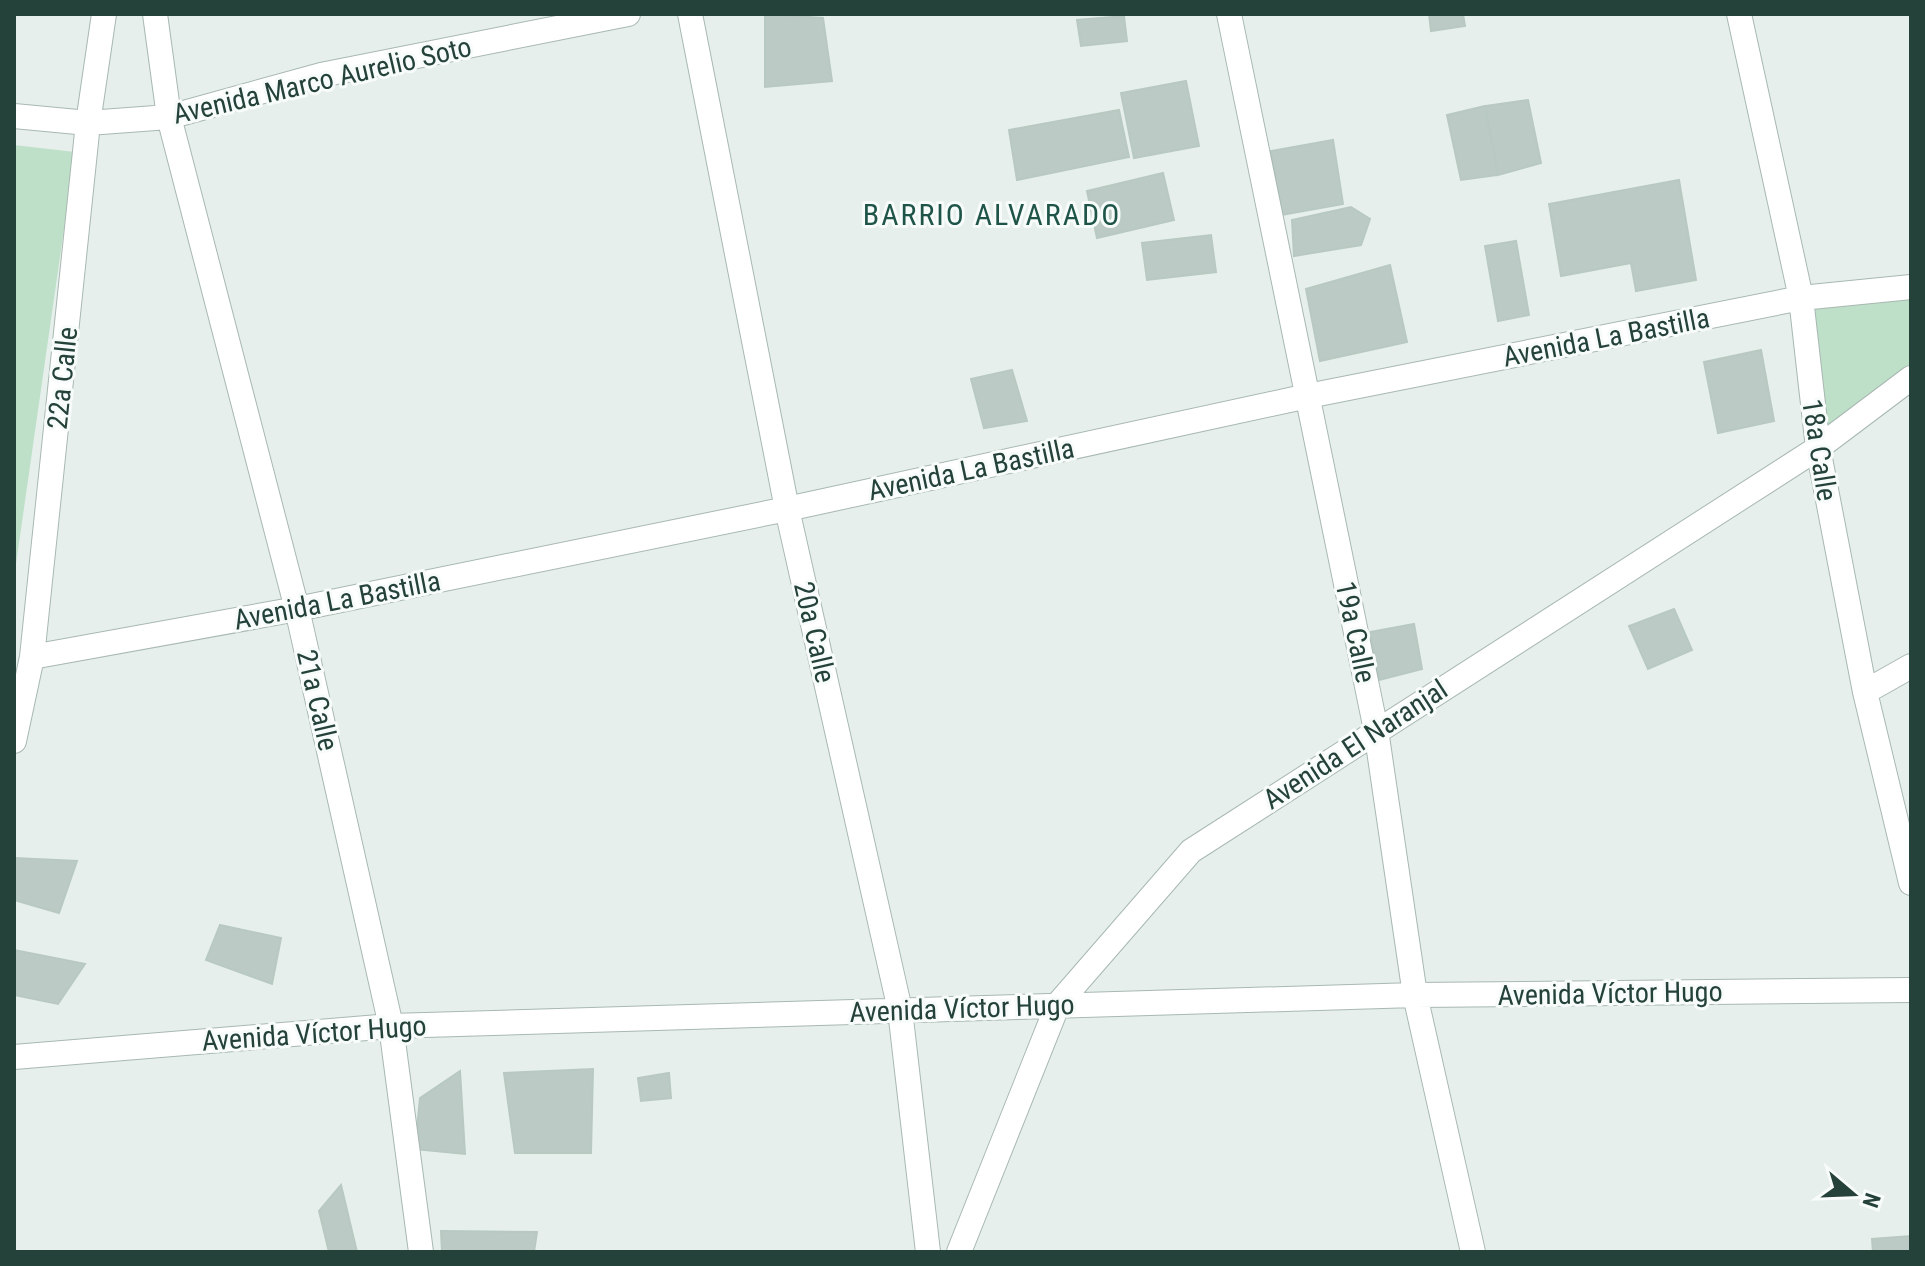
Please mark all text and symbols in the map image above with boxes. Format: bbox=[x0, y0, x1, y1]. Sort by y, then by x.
street label: Avenida Marco Aurelio Soto bbox=[170, 30, 475, 131]
district label: BARRIO ALVARADO bbox=[863, 197, 1121, 232]
street label: Avenida La Bastilla bbox=[1500, 301, 1712, 374]
street label: 22a Calle bbox=[41, 325, 84, 431]
street label: 18a Calle bbox=[1795, 397, 1844, 503]
street label: Avenida La Bastilla bbox=[865, 432, 1077, 507]
street label: Avenida La Bastilla bbox=[231, 564, 443, 637]
street label: 20a Calle bbox=[787, 578, 842, 686]
street label: 19a Calle bbox=[1329, 578, 1382, 686]
street label: 21a Calle bbox=[290, 646, 345, 754]
street label: Avenida El Naranjal bbox=[1257, 673, 1453, 816]
street label: Avenida Víctor Hugo bbox=[1497, 975, 1723, 1012]
street label: Avenida Víctor Hugo bbox=[849, 988, 1075, 1029]
street label: Avenida Víctor Hugo bbox=[201, 1009, 427, 1058]
north arrow bbox=[1813, 1154, 1893, 1234]
text: N bbox=[1857, 1190, 1885, 1211]

